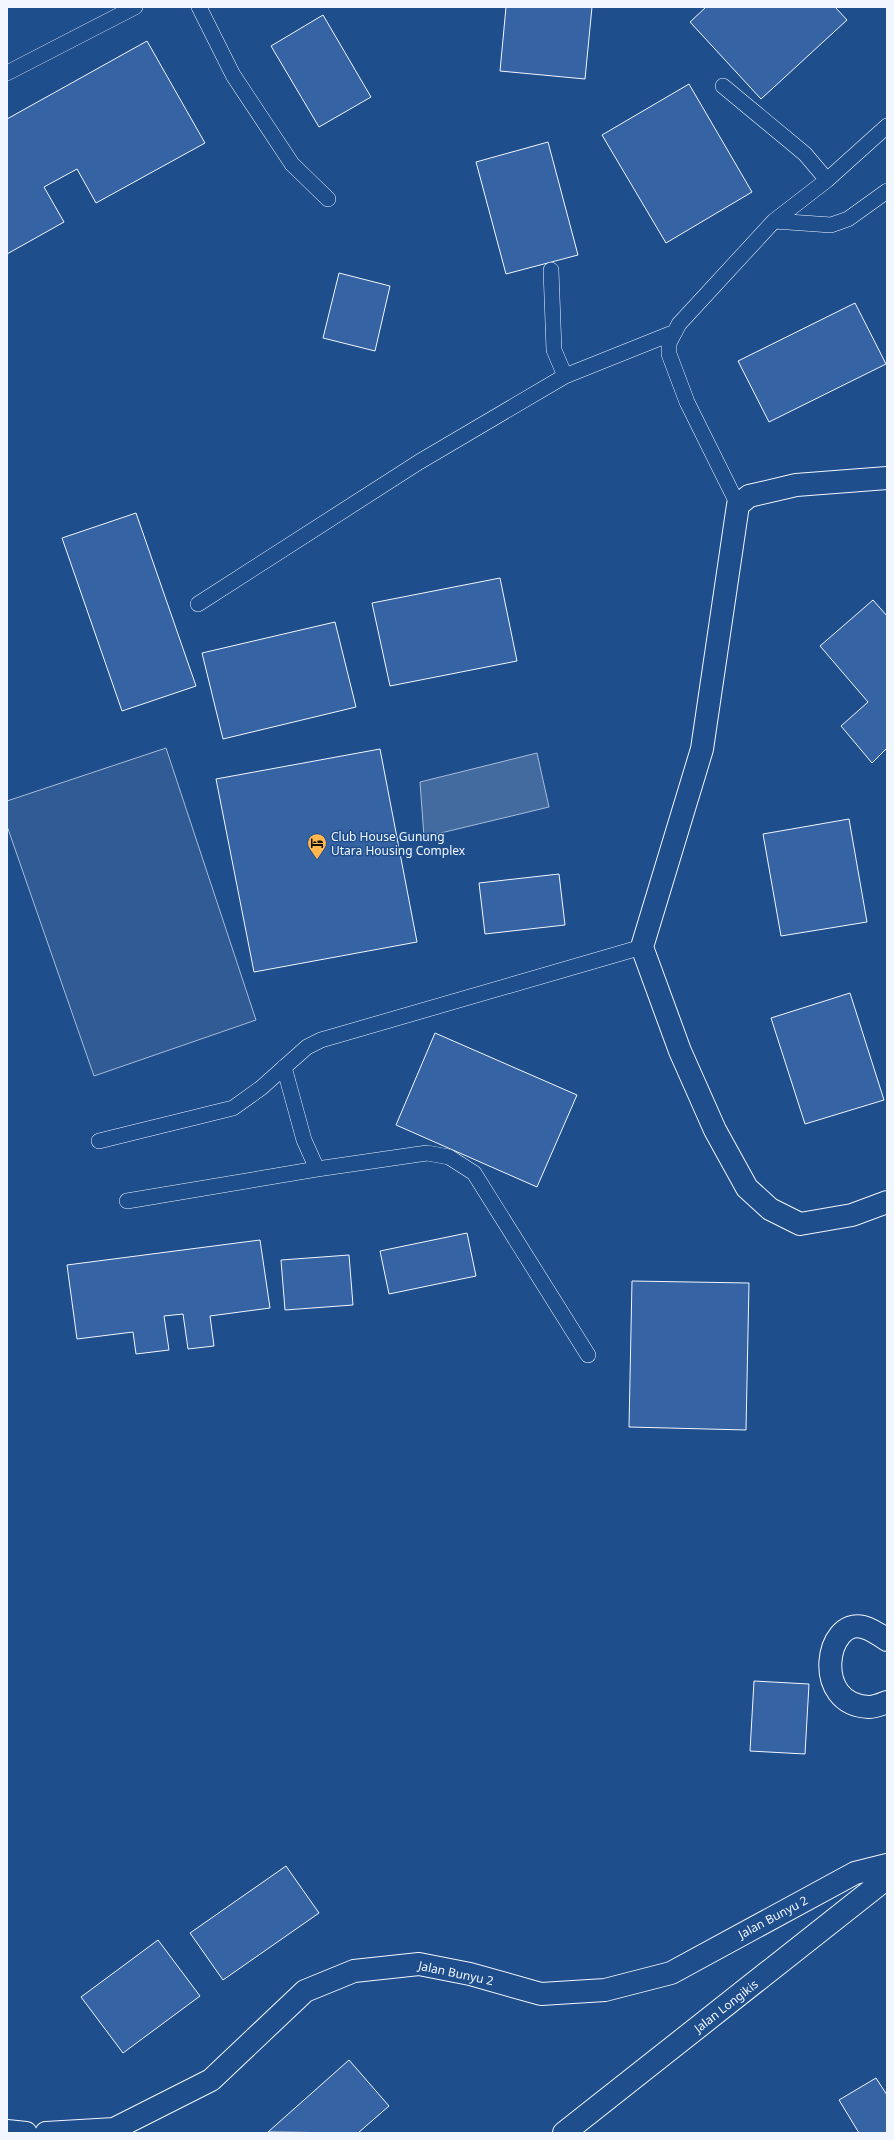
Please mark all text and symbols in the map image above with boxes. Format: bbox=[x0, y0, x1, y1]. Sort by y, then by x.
place label: Club House Gunung Utara Housing Complex bbox=[331, 828, 466, 859]
hotel icon: Club House Gunung Utara Housing Complex bbox=[306, 832, 328, 860]
street label: Jalan Bunyu 2 bbox=[734, 1891, 811, 1943]
street label: Jalan Bunyu 2 bbox=[416, 1957, 495, 1989]
street label: Jalan Longikis bbox=[690, 1975, 762, 2037]

